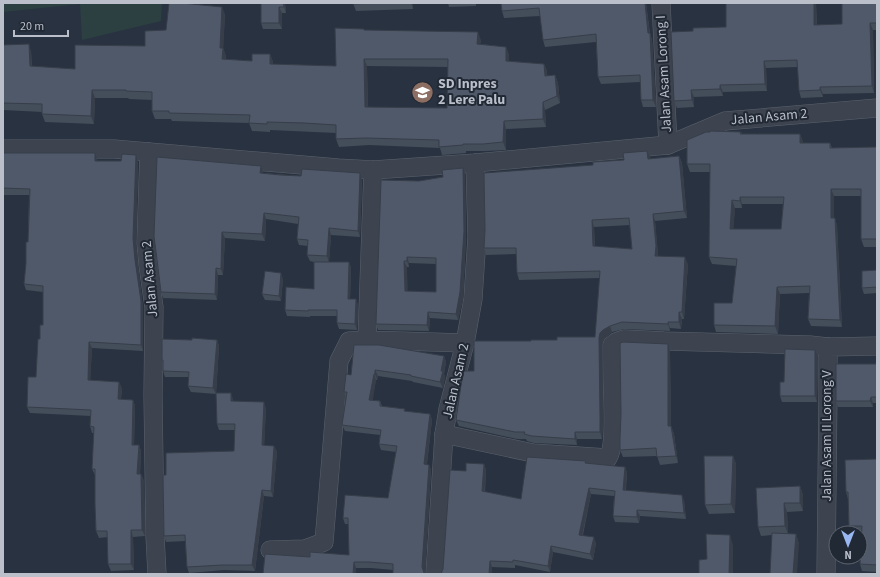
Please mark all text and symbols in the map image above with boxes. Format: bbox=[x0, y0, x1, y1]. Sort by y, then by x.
scale bar bbox=[14, 12, 68, 38]
street label: Jalan Asam Lorong I bbox=[651, 15, 677, 133]
text: 20 m bbox=[20, 18, 44, 35]
place label: SD Inpres 2 Lere Palu bbox=[438, 74, 505, 110]
school or university icon: SD Inpres 2 Lere Palu bbox=[410, 79, 436, 105]
street label: Jalan Asam 2 bbox=[730, 104, 808, 130]
street label: Jalan Asam 2 bbox=[137, 240, 163, 318]
street label: Jalan Asam 2 bbox=[438, 341, 474, 421]
street label: Jalan Asam II Lorong V bbox=[817, 369, 837, 502]
north arrow bbox=[828, 525, 868, 565]
text: N bbox=[844, 547, 852, 562]

